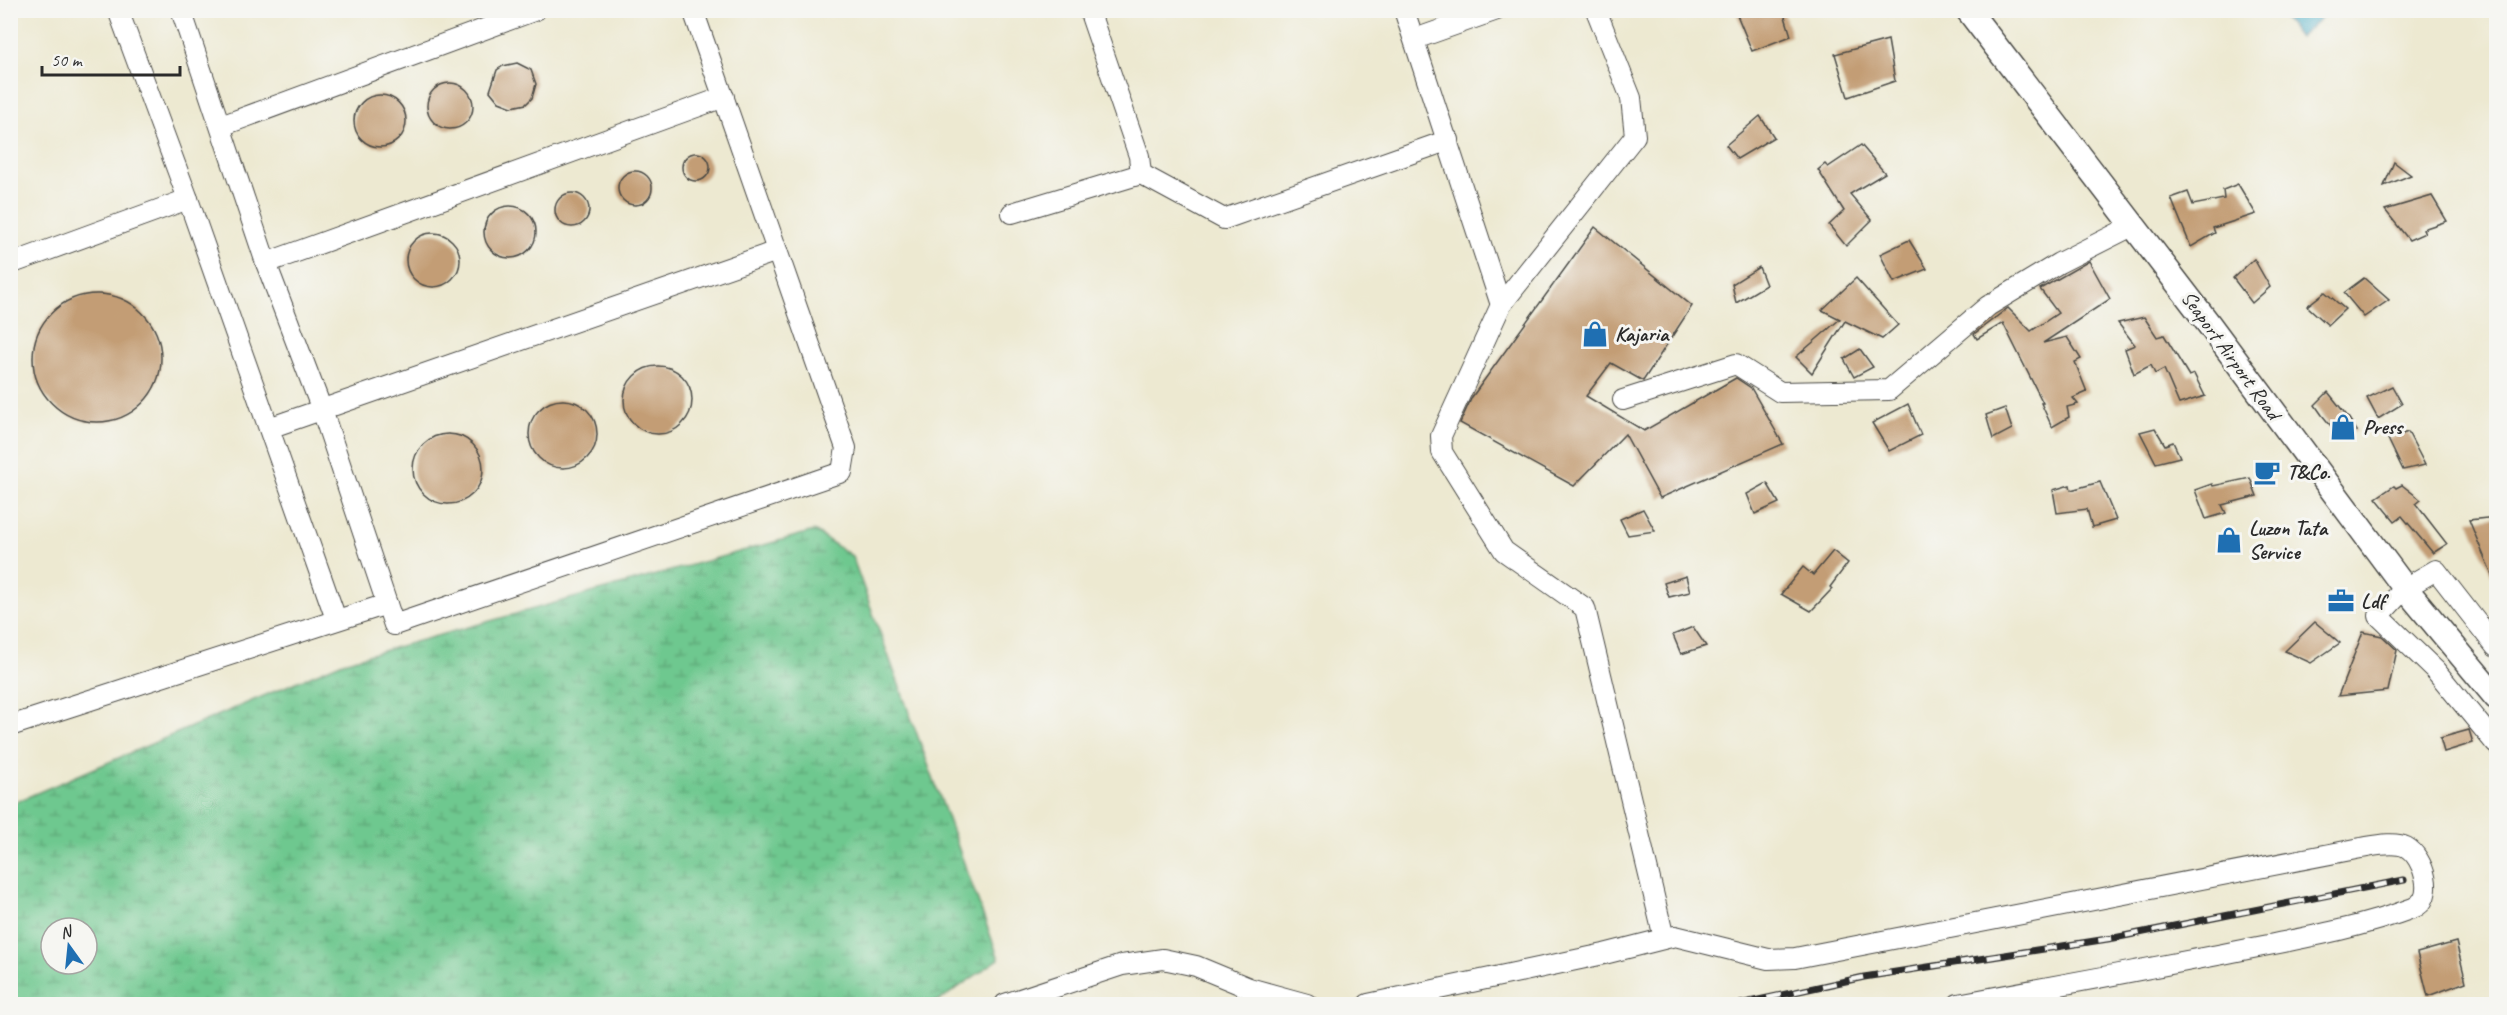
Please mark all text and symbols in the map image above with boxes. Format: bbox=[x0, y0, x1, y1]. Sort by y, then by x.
scale bar bbox=[42, 39, 180, 77]
text: 50 m bbox=[51, 49, 84, 71]
street label: Seaport Airport Road bbox=[2176, 286, 2289, 428]
shop icon: Kajaria bbox=[1580, 319, 1610, 349]
place label: Kajaria bbox=[1615, 321, 1670, 347]
shop icon: Press bbox=[2328, 412, 2358, 442]
place label: Press bbox=[2363, 414, 2405, 440]
cafe icon: T&Co. bbox=[2252, 457, 2282, 487]
place label: T&Co. bbox=[2287, 459, 2331, 485]
place label: Luzon Tata Service bbox=[2249, 515, 2329, 565]
shop icon: Luzon Tata Service bbox=[2214, 525, 2244, 555]
office icon: Ldf bbox=[2326, 586, 2356, 616]
place label: Ldf bbox=[2361, 588, 2389, 614]
north arrow bbox=[39, 916, 99, 976]
text: N bbox=[58, 921, 76, 943]

